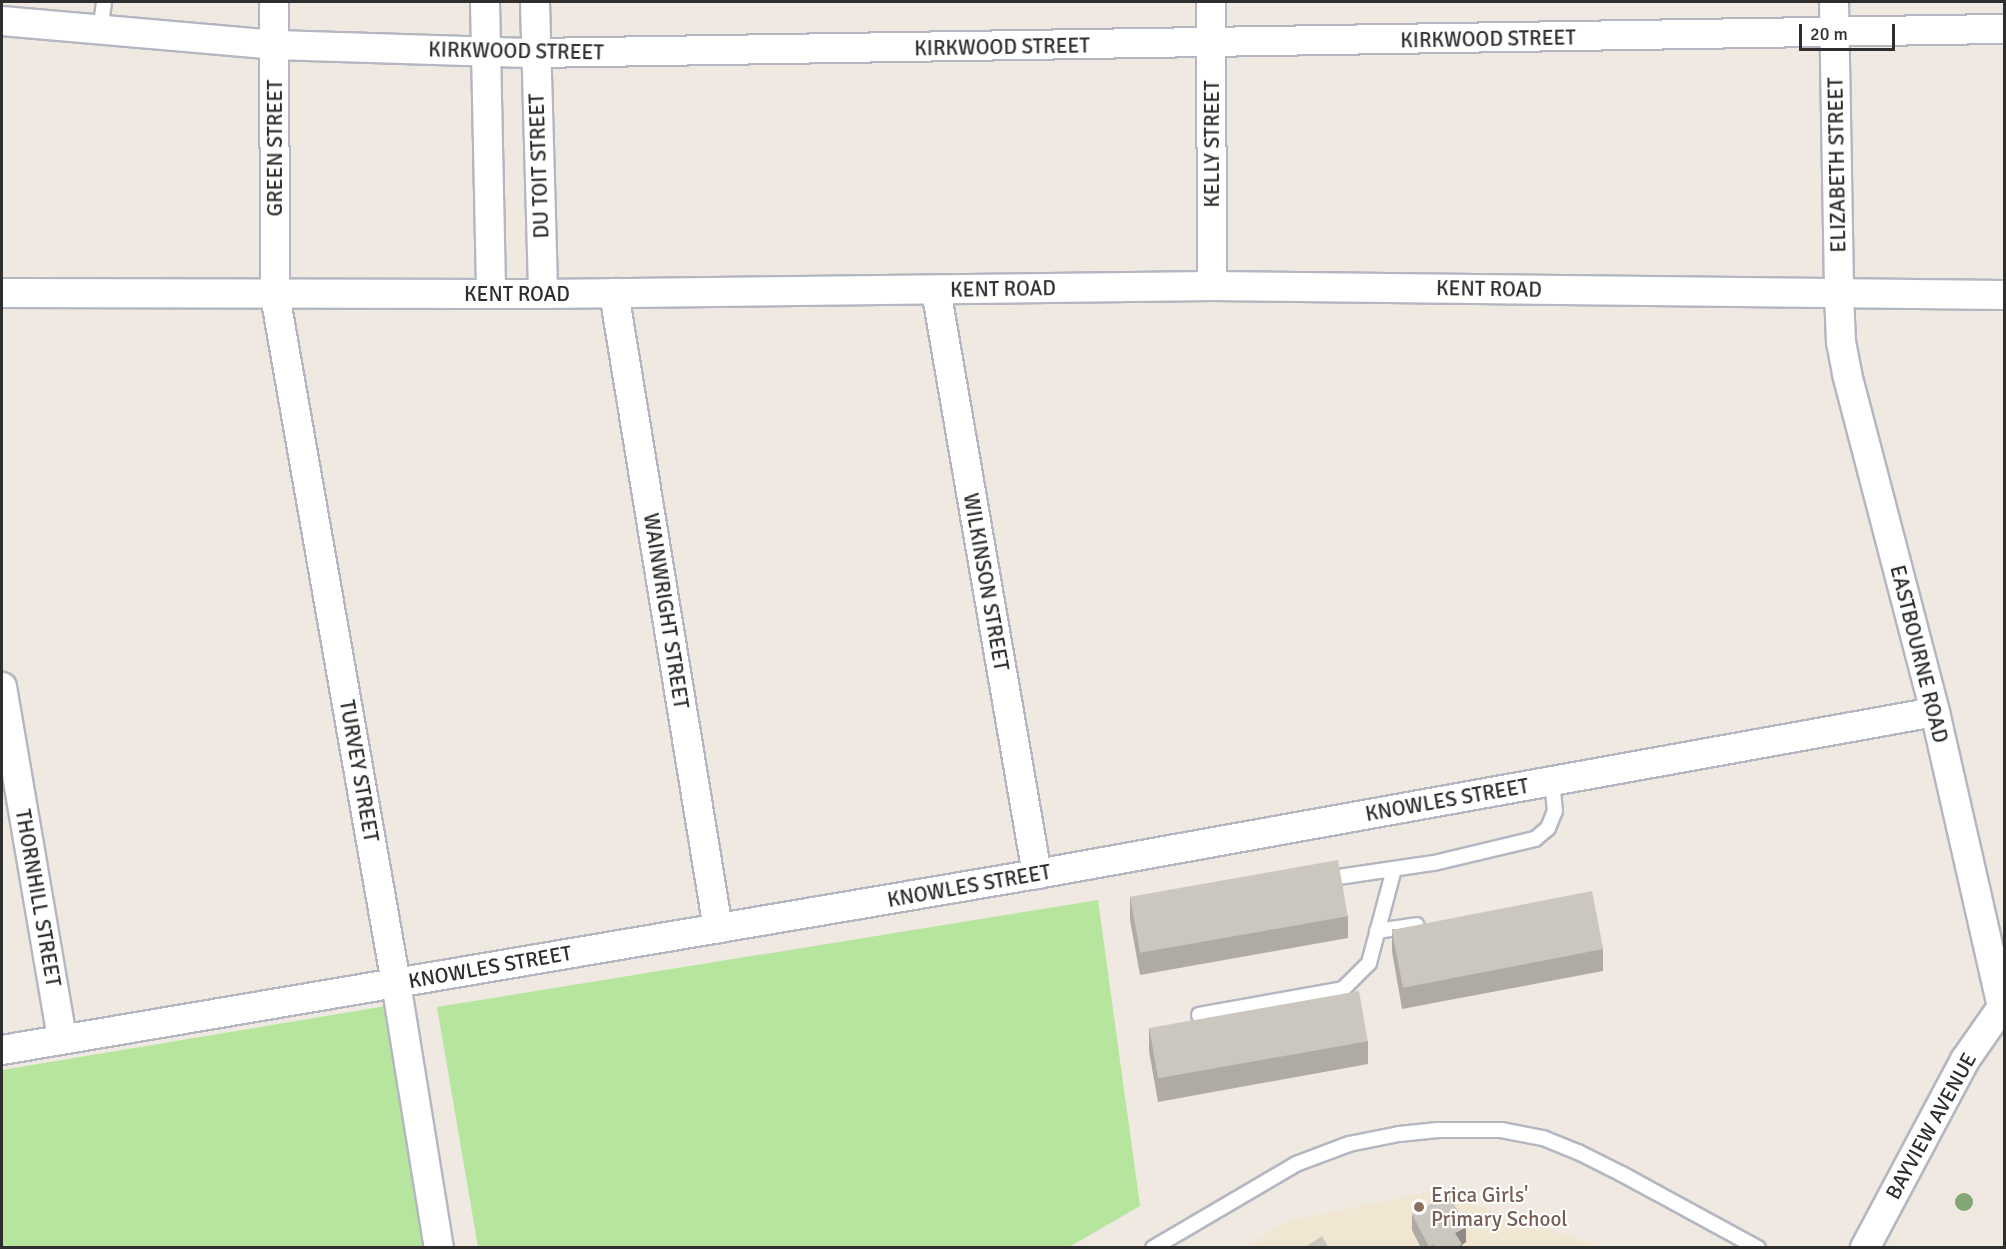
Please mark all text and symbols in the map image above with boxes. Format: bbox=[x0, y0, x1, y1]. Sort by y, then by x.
scale bar bbox=[1802, 12, 1898, 50]
text: 20 m bbox=[1810, 23, 1848, 45]
street label: KIRKWOOD STREET bbox=[1400, 25, 1576, 53]
street label: KIRKWOOD STREET bbox=[914, 33, 1090, 61]
street label: KIRKWOOD STREET bbox=[428, 37, 604, 65]
street label: ELIZABETH STREET bbox=[1823, 77, 1851, 253]
street label: GREEN STREET bbox=[262, 80, 288, 216]
street label: KELLY STREET bbox=[1199, 80, 1225, 208]
street label: DU TOIT STREET bbox=[524, 93, 554, 239]
street label: KENT ROAD bbox=[950, 275, 1056, 303]
street label: KENT ROAD bbox=[1436, 275, 1542, 303]
street label: KENT ROAD bbox=[464, 281, 570, 307]
street label: WILKINSON STREET bbox=[958, 491, 1014, 673]
street label: WAINWRIGHT STREET bbox=[638, 511, 694, 711]
street label: EASTBOURNE ROAD bbox=[1885, 563, 1953, 745]
street label: TURVEY STREET bbox=[334, 698, 384, 844]
street label: KNOWLES STREET bbox=[1363, 773, 1531, 827]
street label: THORNHILL STREET bbox=[10, 807, 66, 989]
street label: KNOWLES STREET bbox=[885, 859, 1053, 913]
street label: KNOWLES STREET bbox=[406, 940, 574, 994]
street label: BAYVIEW AVENUE bbox=[1880, 1048, 1982, 1204]
place label: Erica Girls' Primary School bbox=[1431, 1182, 1567, 1232]
marker: Erica Girls' Primary School bbox=[1412, 1200, 1426, 1214]

